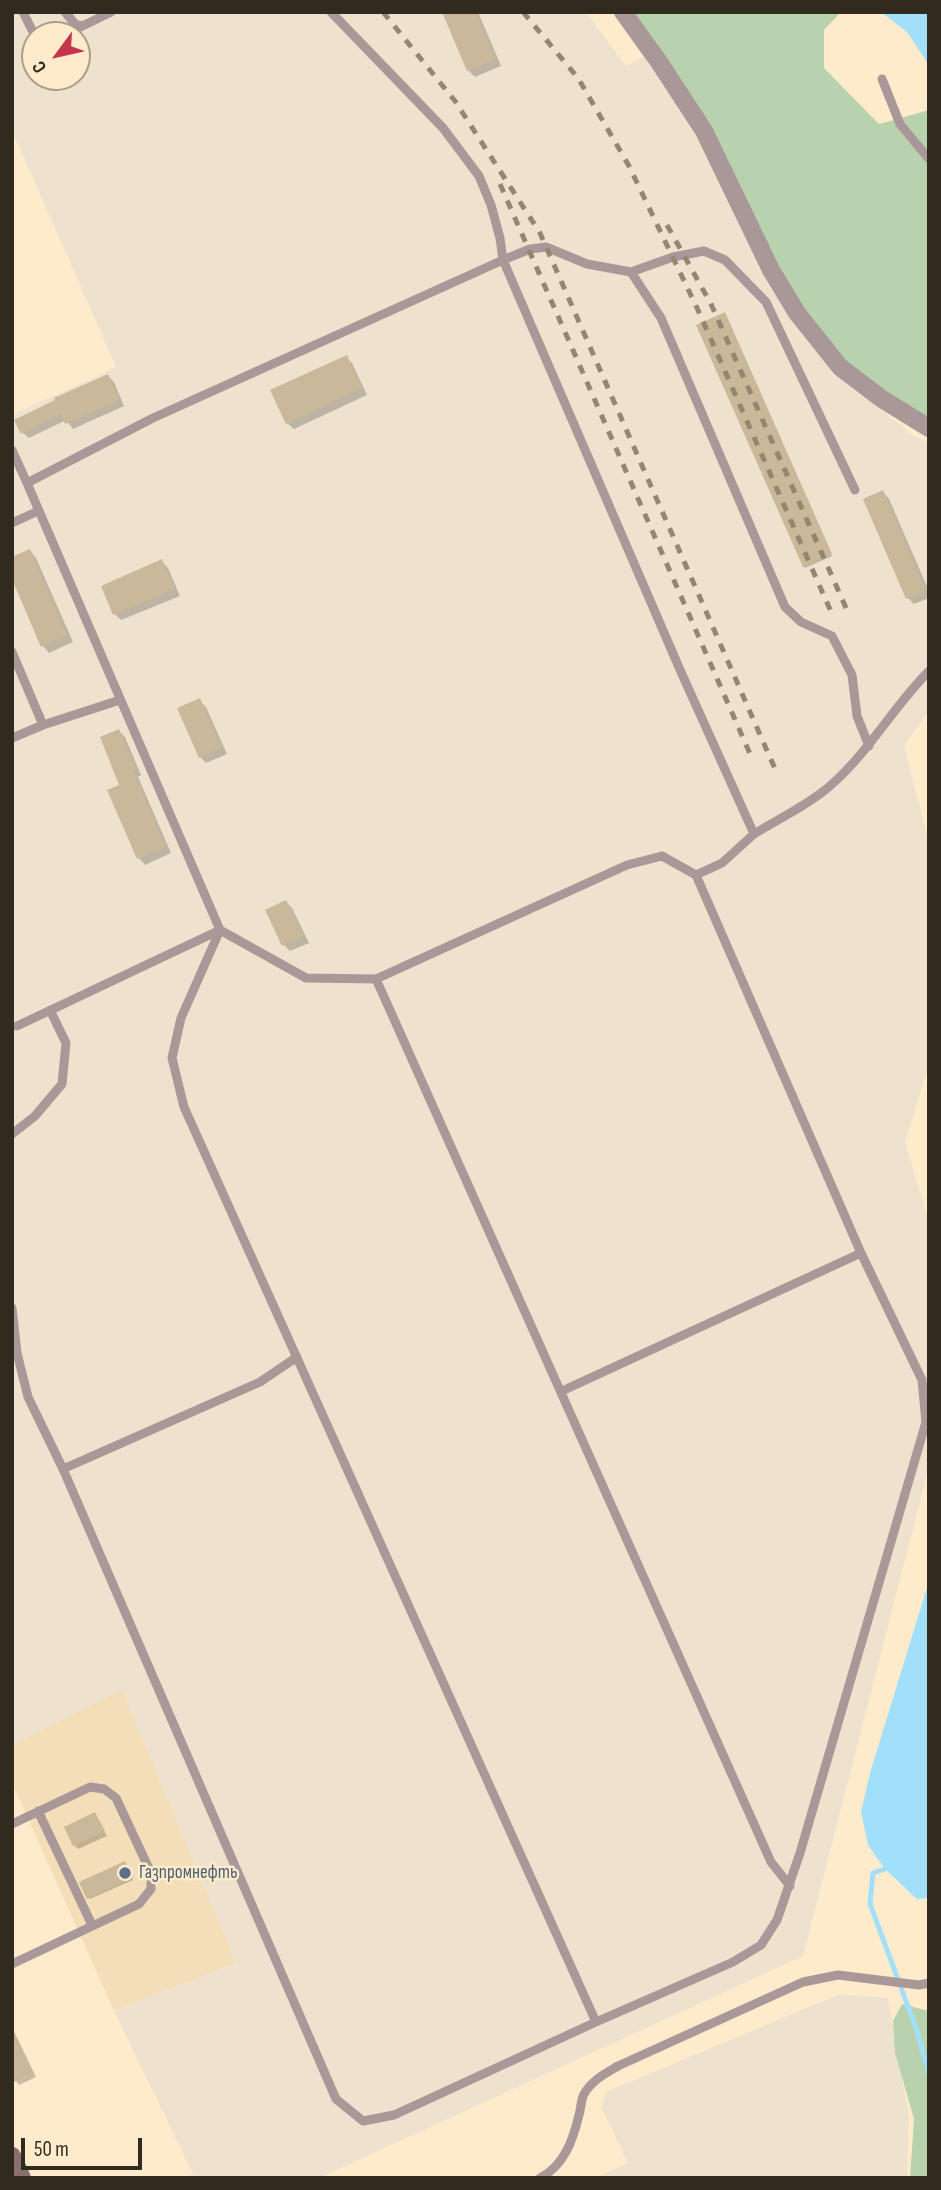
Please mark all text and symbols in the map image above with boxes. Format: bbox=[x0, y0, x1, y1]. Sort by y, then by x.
north arrow bbox=[21, 21, 91, 91]
text: С bbox=[27, 56, 52, 77]
place label: Газпромнефть bbox=[139, 1862, 238, 1884]
marker: Газпромнефть bbox=[117, 1865, 133, 1881]
scale bar bbox=[24, 2124, 145, 2168]
text: 50 m bbox=[34, 2137, 69, 2162]

